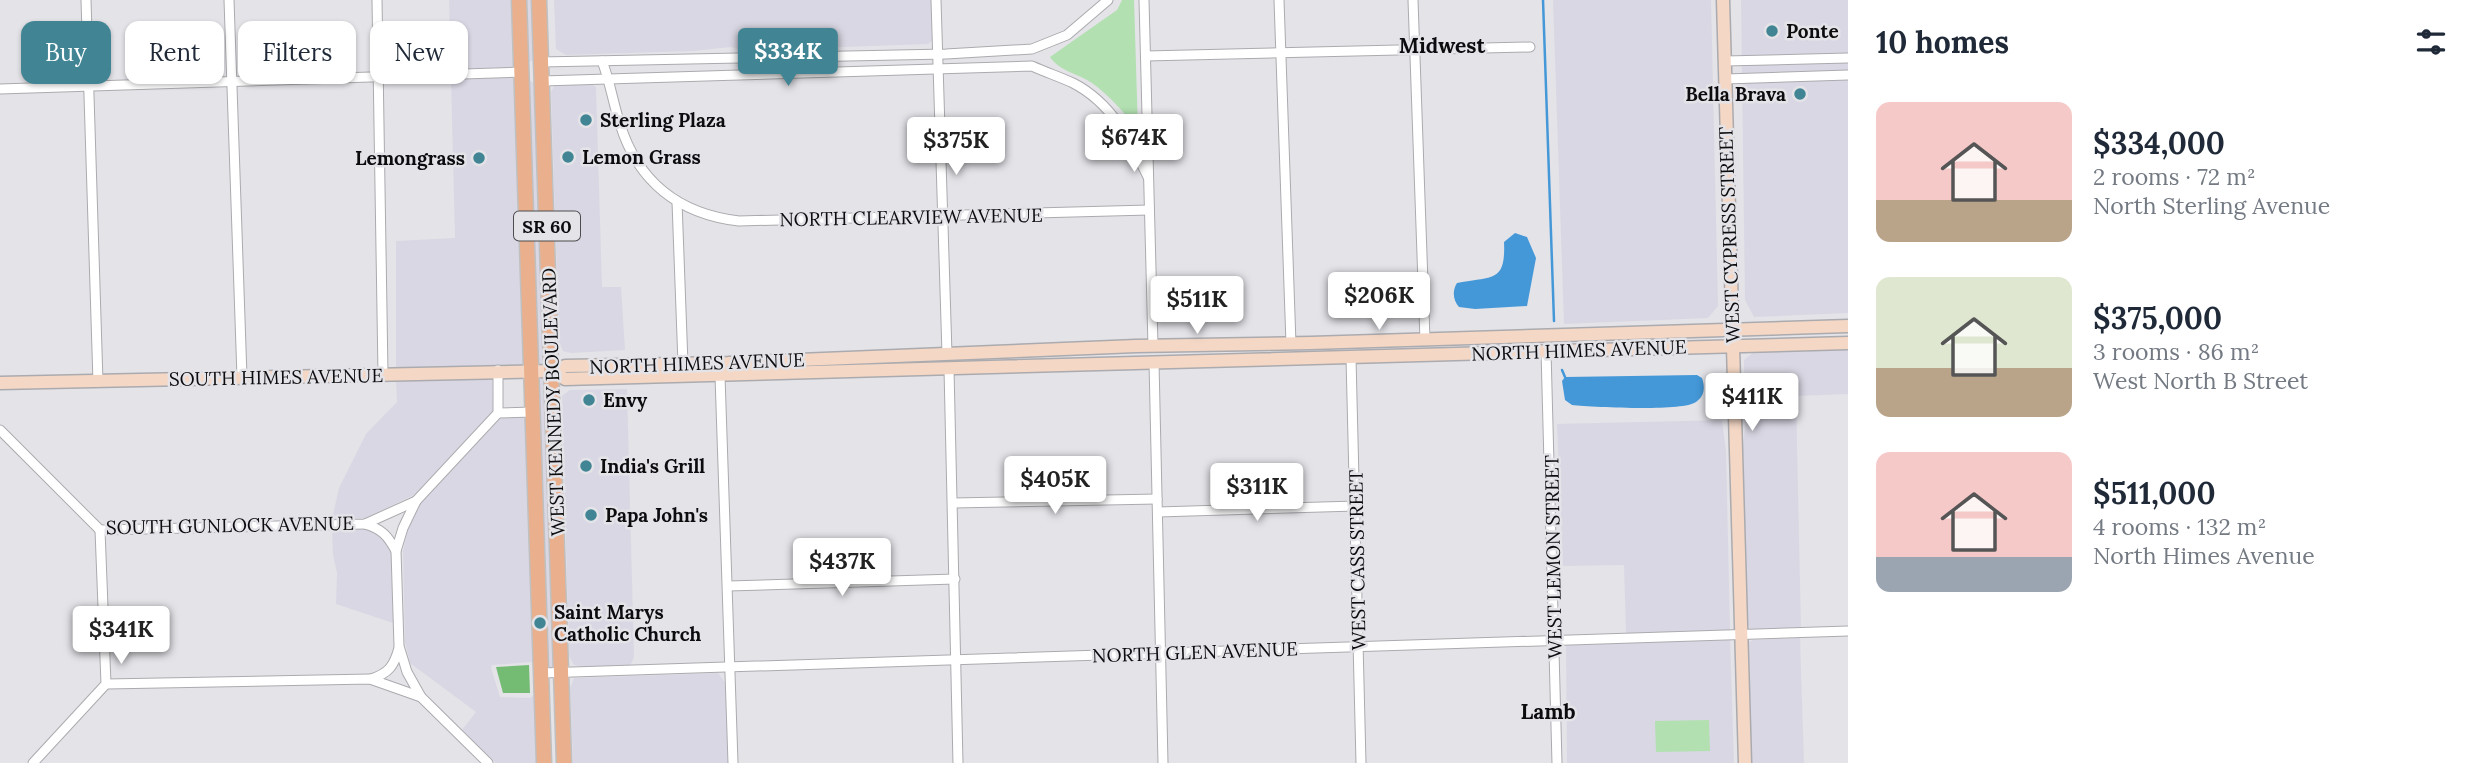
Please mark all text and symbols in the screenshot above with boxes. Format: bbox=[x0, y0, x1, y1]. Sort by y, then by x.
place label: Ponte bbox=[1786, 19, 1839, 43]
chip: Buy bbox=[21, 21, 111, 84]
chip: Rent bbox=[125, 21, 224, 84]
chip: Filters bbox=[238, 21, 356, 84]
chip: New bbox=[370, 21, 468, 84]
marker: Ponte bbox=[1764, 23, 1780, 39]
text: 10 homes bbox=[1876, 23, 2009, 61]
icon: filters bbox=[2412, 23, 2450, 61]
pin: $334K bbox=[739, 28, 837, 88]
district label: Midwest bbox=[1399, 32, 1486, 59]
text: $334K bbox=[754, 36, 822, 65]
place label: Bella Brava bbox=[1685, 82, 1786, 106]
marker: Bella Brava bbox=[1792, 86, 1808, 102]
place label: Sterling Plaza bbox=[600, 108, 726, 132]
marker: Sterling Plaza bbox=[578, 112, 594, 128]
pin: $674K bbox=[1085, 114, 1183, 174]
pin: $375K bbox=[907, 118, 1005, 177]
text: $674K bbox=[1101, 122, 1167, 151]
text: $334,000 bbox=[2093, 124, 2225, 162]
text: $375K bbox=[923, 125, 989, 154]
street label: WEST CYPRESS STREET bbox=[1713, 126, 1745, 344]
icon: home bbox=[1932, 130, 2016, 214]
place label: Lemon Grass bbox=[582, 145, 701, 169]
place label: Lemongrass bbox=[355, 146, 465, 170]
marker: Lemon Grass bbox=[560, 149, 576, 165]
marker: Lemongrass bbox=[471, 150, 487, 166]
text: 2 rooms · 72 m² bbox=[2093, 162, 2256, 191]
text: North Sterling Avenue bbox=[2093, 191, 2330, 220]
street label: NORTH CLEARVIEW AVENUE bbox=[779, 203, 1043, 231]
road number: SR 60 bbox=[514, 211, 580, 240]
street label: WEST KENNEDY BOULEVARD bbox=[536, 267, 570, 537]
pin: $206K bbox=[1330, 272, 1428, 332]
pin: $511K bbox=[1148, 276, 1246, 336]
text: $206K bbox=[1344, 280, 1414, 309]
text: $511K bbox=[1167, 284, 1228, 313]
text: $375,000 bbox=[2093, 299, 2222, 337]
icon: home bbox=[1932, 305, 2016, 389]
street label: NORTH HIMES AVENUE bbox=[1471, 334, 1687, 366]
text: 3 rooms · 86 m² bbox=[2093, 337, 2259, 366]
street label: NORTH HIMES AVENUE bbox=[589, 347, 805, 379]
street label: SOUTH HIMES AVENUE bbox=[169, 363, 383, 391]
text: West North B Street bbox=[2093, 366, 2308, 395]
pin: $411K bbox=[1703, 374, 1801, 433]
text: $411K bbox=[1721, 381, 1783, 410]
place label: Envy bbox=[603, 388, 648, 412]
marker: Envy bbox=[581, 392, 597, 408]
place label: India's Grill bbox=[600, 454, 705, 478]
street label: WEST LEMON STREET bbox=[1539, 455, 1567, 659]
pin: $405K bbox=[1006, 456, 1104, 516]
marker: India's Grill bbox=[578, 458, 594, 474]
pin: $311K bbox=[1208, 463, 1306, 523]
text: $405K bbox=[1020, 464, 1090, 493]
street label: WEST CASS STREET bbox=[1343, 469, 1371, 651]
text: $311K bbox=[1226, 471, 1288, 500]
text: $511,000 bbox=[2093, 474, 2216, 512]
icon: home bbox=[1932, 480, 2016, 564]
place label: Papa John's bbox=[605, 503, 708, 527]
marker: Papa John's bbox=[583, 507, 599, 523]
street label: SOUTH GUNLOCK AVENUE bbox=[106, 511, 354, 539]
text: 4 rooms · 132 m² bbox=[2093, 512, 2266, 541]
pin: $437K bbox=[793, 538, 891, 598]
text: North Himes Avenue bbox=[2093, 541, 2315, 570]
text: $437K bbox=[809, 546, 875, 575]
place label: Saint Marys Catholic Church bbox=[554, 600, 702, 646]
pin: $341K bbox=[72, 606, 170, 666]
text: $341K bbox=[89, 614, 153, 643]
marker: Saint Marys Catholic Church bbox=[532, 615, 548, 631]
street label: NORTH GLEN AVENUE bbox=[1092, 636, 1298, 668]
district label: Lamb bbox=[1520, 698, 1576, 725]

